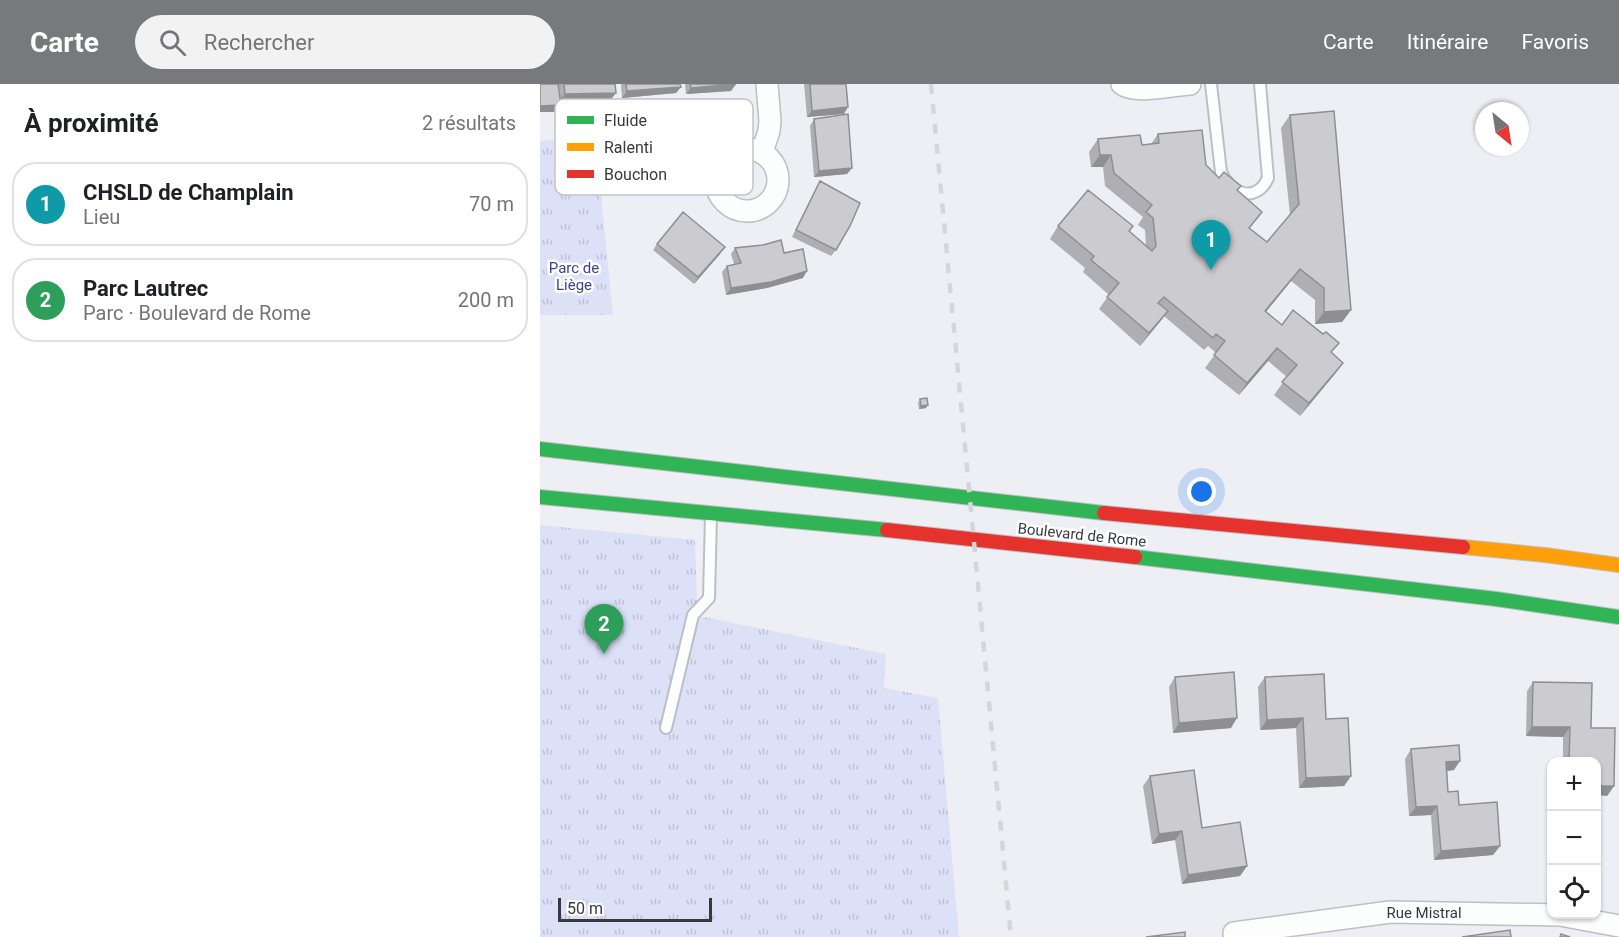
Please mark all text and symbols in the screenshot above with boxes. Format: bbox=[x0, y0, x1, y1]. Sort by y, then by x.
search box bbox=[135, 15, 555, 69]
text: Carte bbox=[30, 26, 99, 59]
icon: search bbox=[156, 26, 189, 59]
text: Rechercher bbox=[204, 30, 314, 55]
text: Carte bbox=[1323, 30, 1374, 54]
text: Itinéraire bbox=[1407, 30, 1488, 54]
text: Favoris bbox=[1521, 30, 1589, 54]
legend bbox=[555, 99, 753, 195]
north arrow bbox=[1475, 102, 1529, 156]
text: À proximité bbox=[24, 108, 158, 138]
text: 2 résultats bbox=[422, 111, 516, 135]
text: Fluide bbox=[604, 111, 647, 130]
text: Ralenti bbox=[604, 138, 653, 157]
text: Bouchon bbox=[604, 165, 667, 184]
text: CHSLD de Champlain bbox=[83, 180, 294, 205]
text: 1 bbox=[40, 192, 51, 216]
text: 70 m bbox=[469, 192, 514, 216]
text: Lieu bbox=[83, 205, 120, 229]
pin: 1 bbox=[1192, 220, 1230, 270]
park label: Parc de Liège bbox=[549, 259, 599, 294]
text: Parc Lautrec bbox=[83, 276, 208, 301]
text: 2 bbox=[40, 288, 51, 312]
text: 200 m bbox=[458, 288, 514, 312]
text: Parc · Boulevard de Rome bbox=[83, 301, 311, 325]
your location bbox=[1187, 477, 1216, 506]
street label: Boulevard de Rome bbox=[1017, 519, 1147, 551]
pin: 2 bbox=[584, 604, 624, 654]
map controls bbox=[1547, 757, 1601, 919]
button: + bbox=[1547, 757, 1601, 811]
button: − bbox=[1547, 811, 1601, 865]
button: locate bbox=[1547, 865, 1601, 919]
scale bar bbox=[558, 895, 712, 922]
text: 50 m bbox=[567, 899, 603, 918]
street label: Rue Mistral bbox=[1386, 904, 1462, 922]

